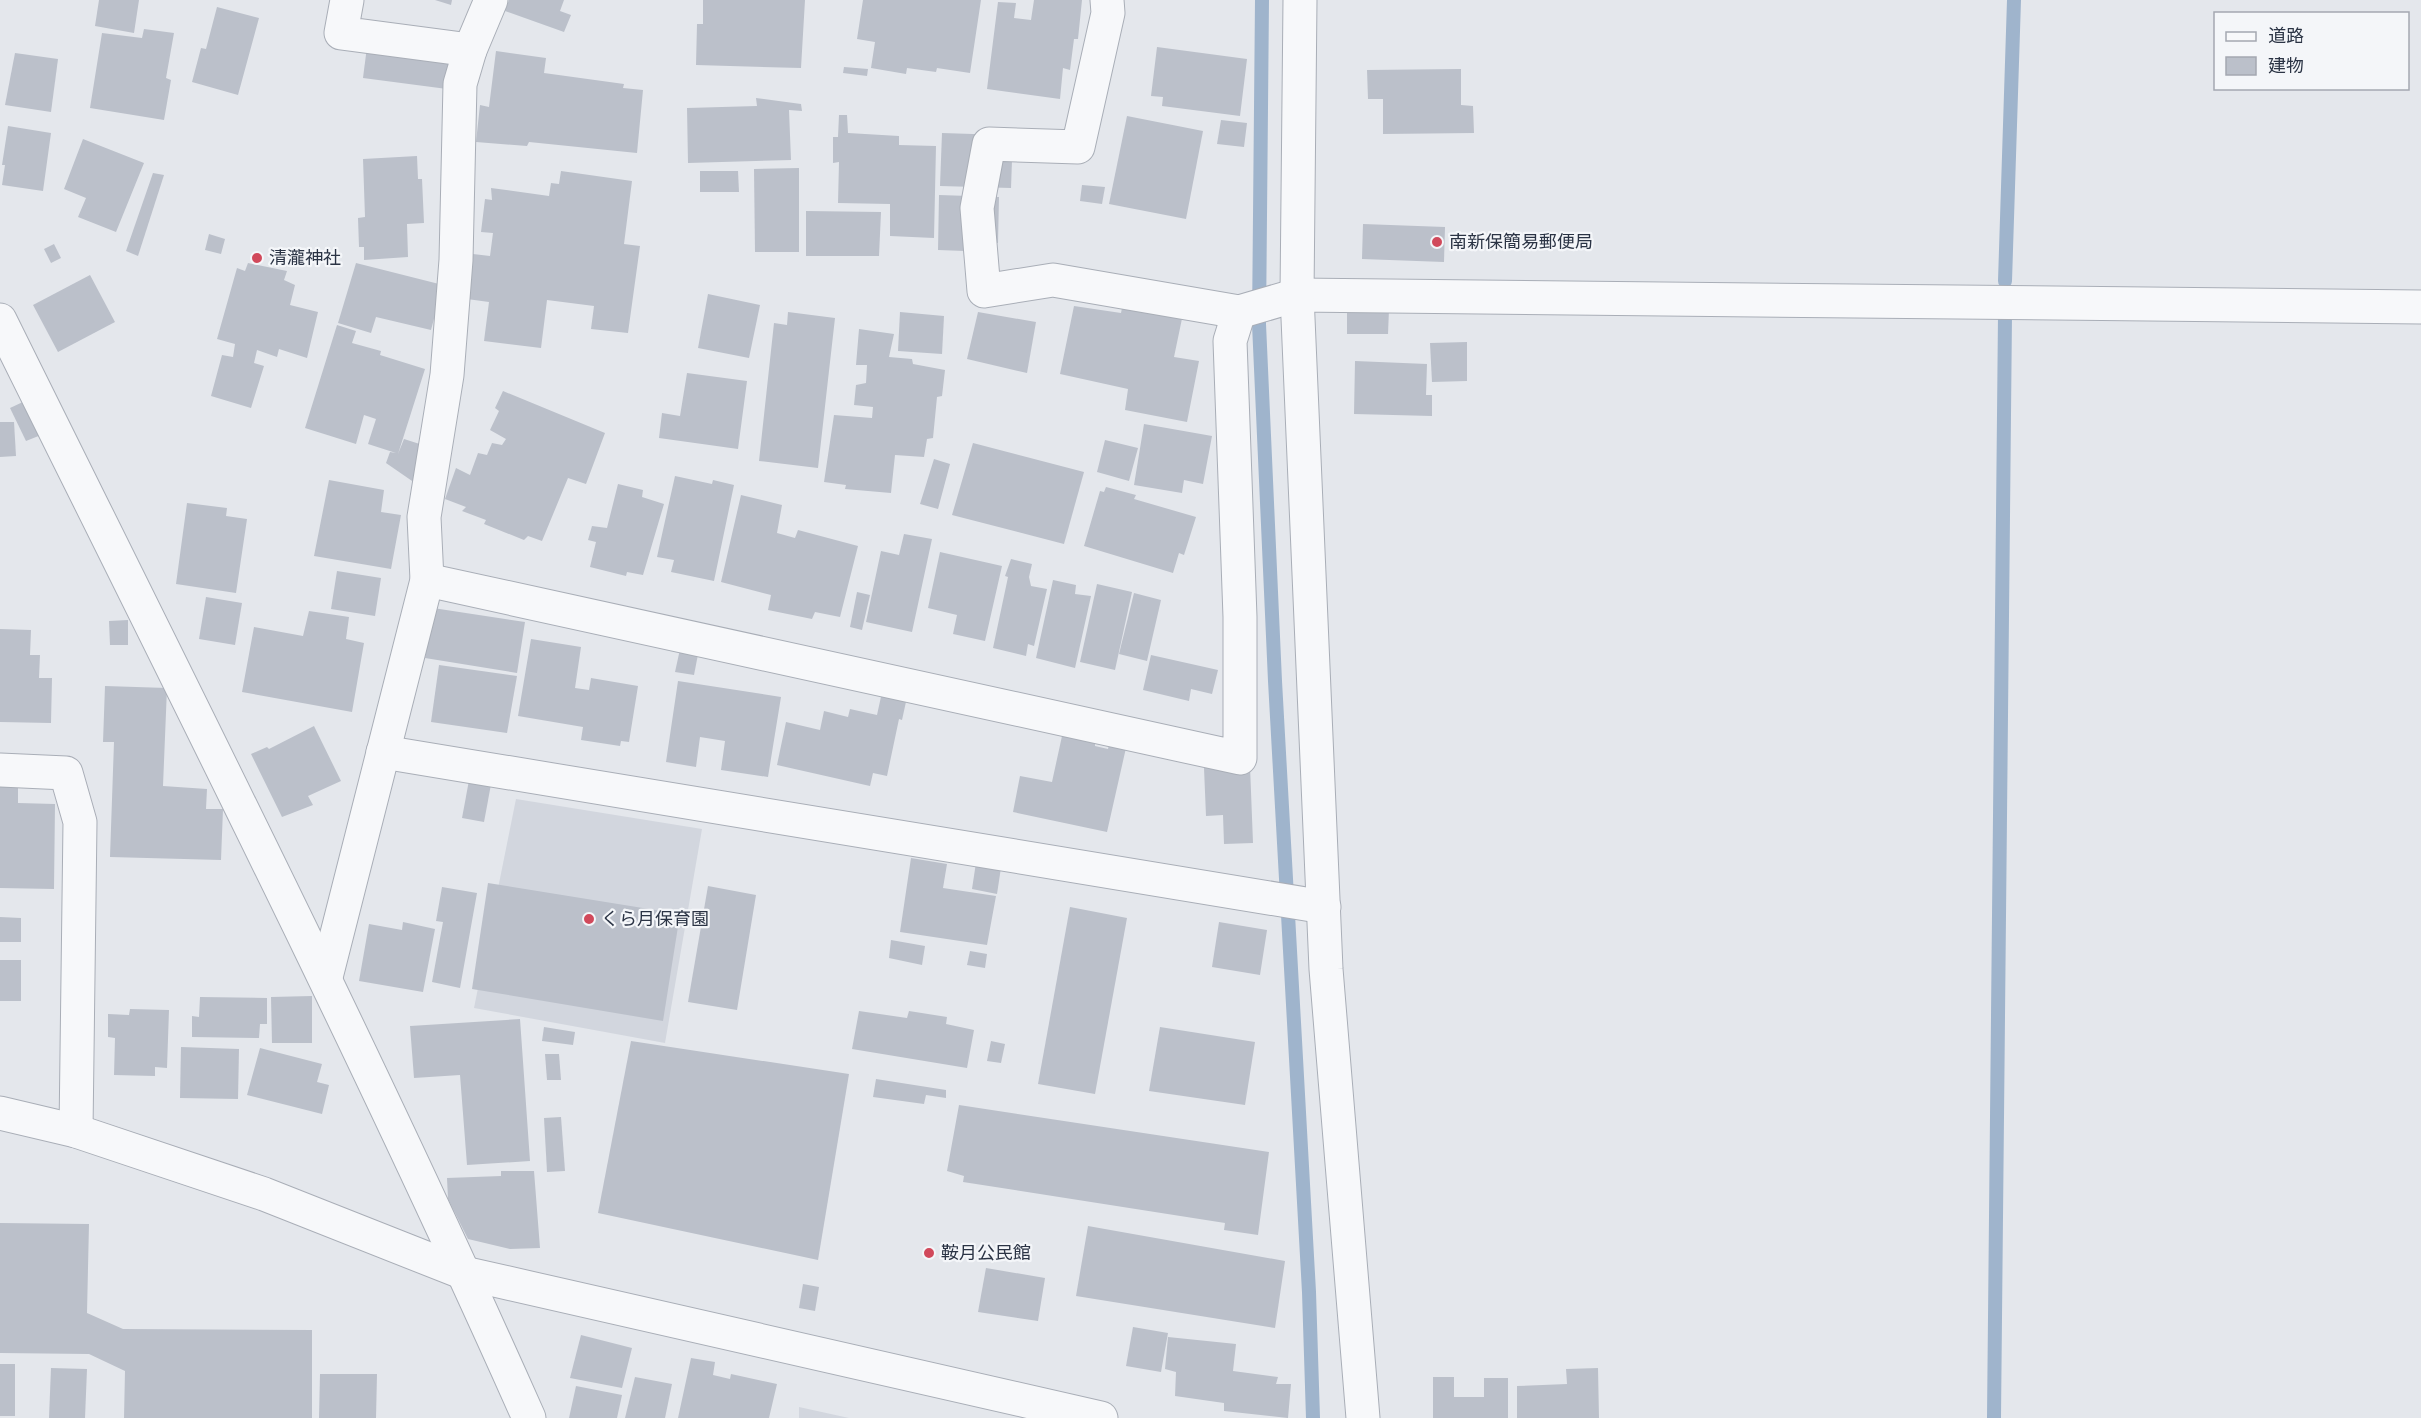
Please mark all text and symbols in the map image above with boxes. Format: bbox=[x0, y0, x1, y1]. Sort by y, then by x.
legend bbox=[2214, 12, 2409, 90]
text: 道路 bbox=[2268, 26, 2304, 46]
text: 建物 bbox=[2268, 56, 2304, 76]
place label: 南新保簡易郵便局 bbox=[1449, 232, 1593, 252]
marker: 南新保簡易郵便局 bbox=[1430, 235, 1444, 249]
place label: 清瀧神社 bbox=[269, 249, 341, 268]
marker: 清瀧神社 bbox=[250, 251, 264, 265]
place label: くら月保育園 bbox=[601, 910, 709, 929]
marker: くら月保育園 bbox=[582, 912, 596, 926]
place label: 鞍月公民館 bbox=[941, 1244, 1031, 1263]
marker: 鞍月公民館 bbox=[922, 1246, 936, 1260]

